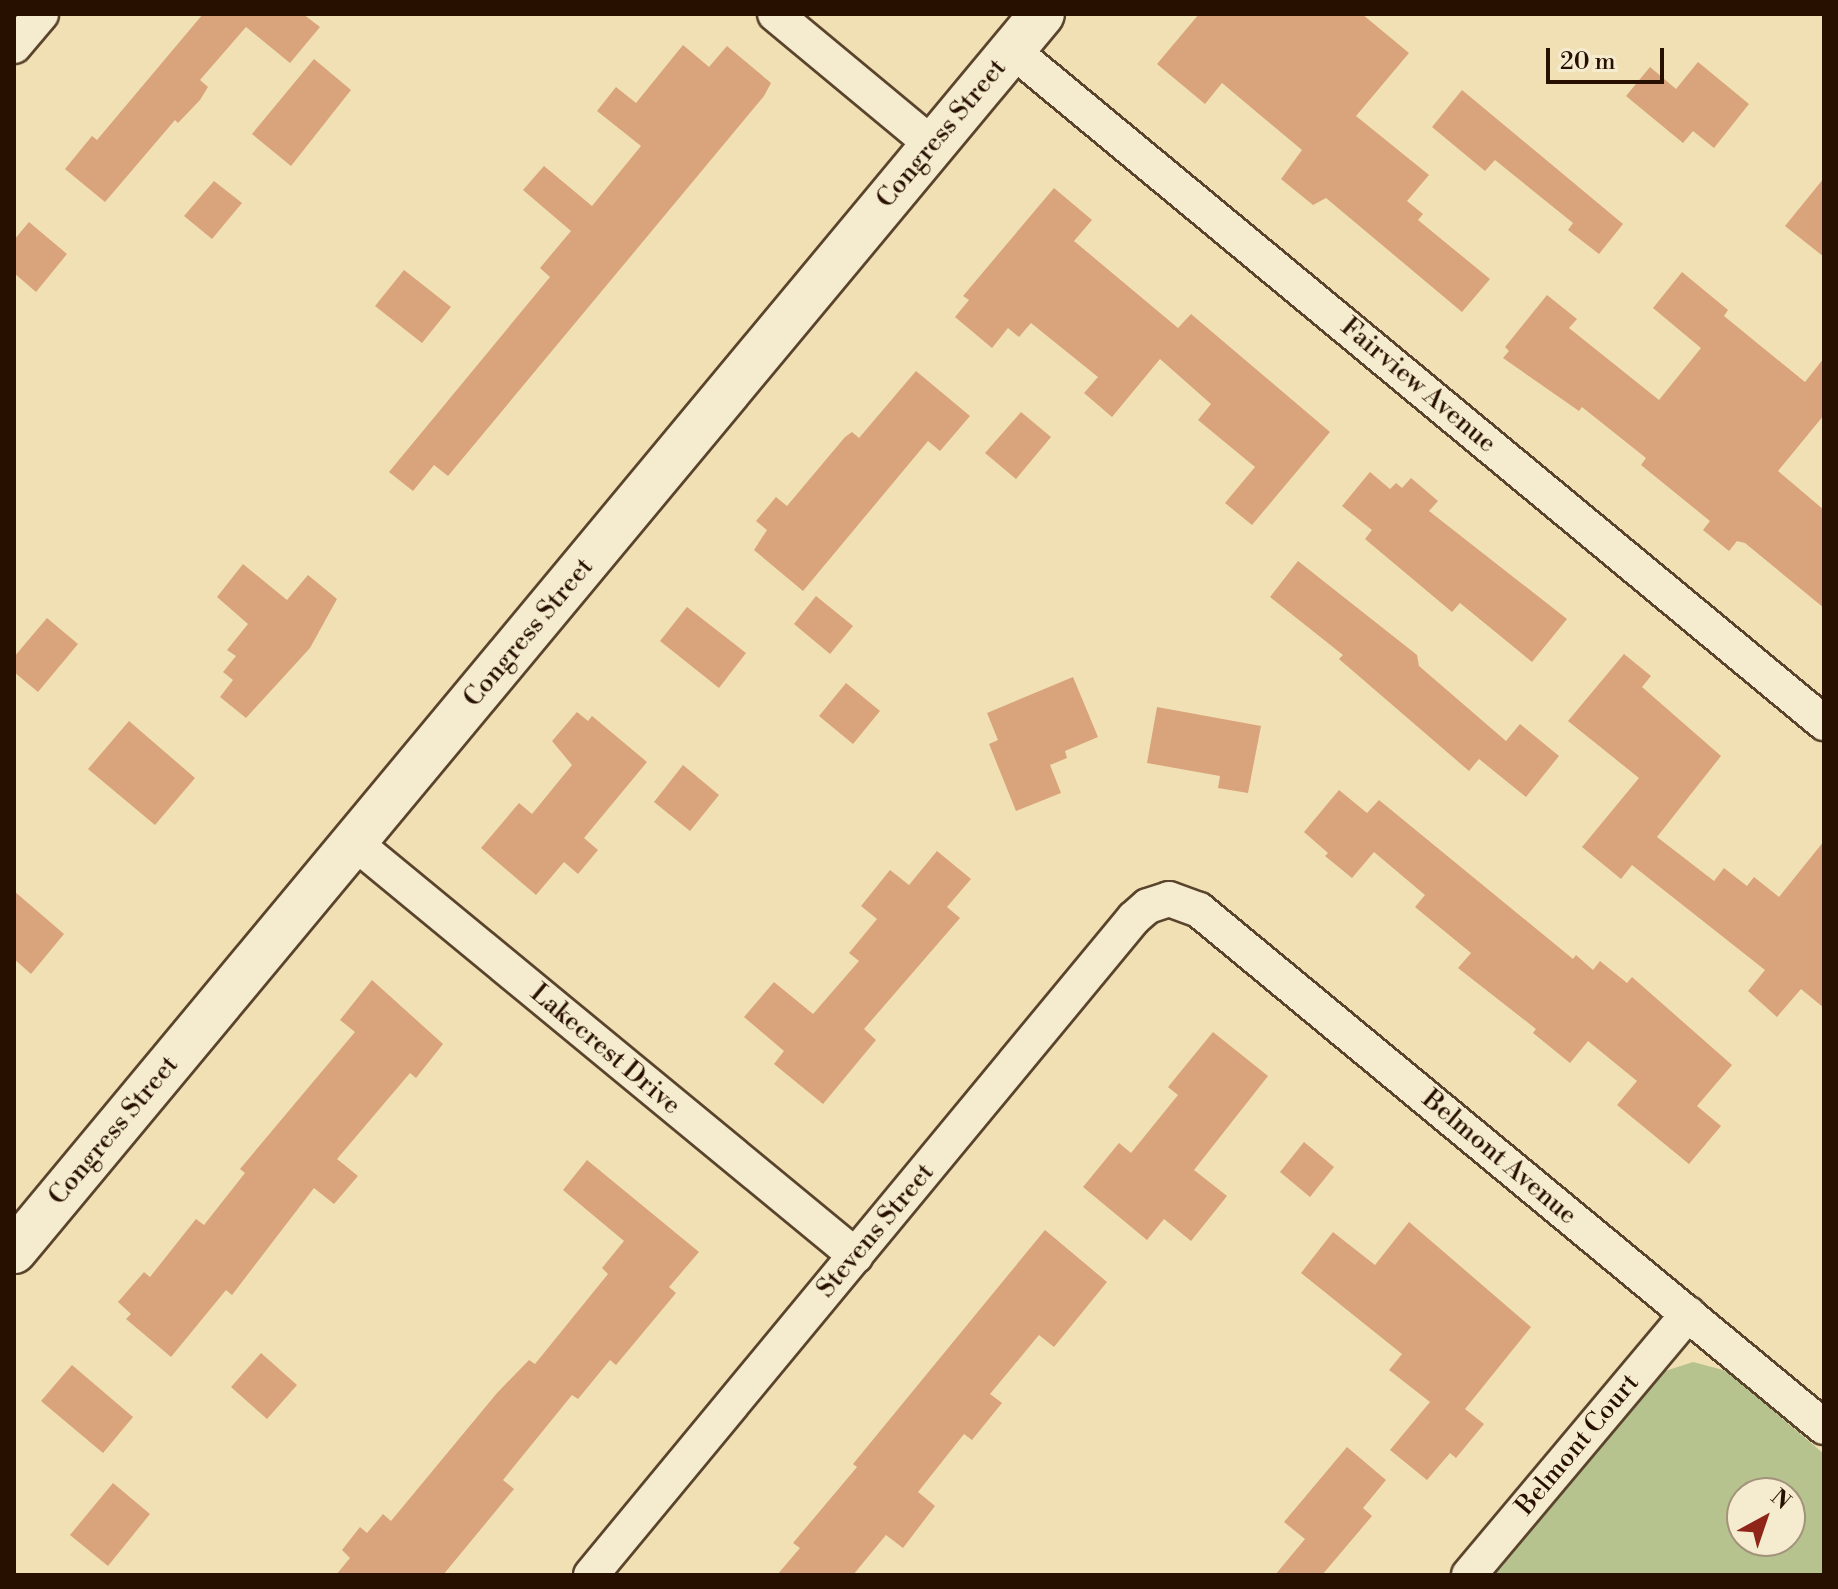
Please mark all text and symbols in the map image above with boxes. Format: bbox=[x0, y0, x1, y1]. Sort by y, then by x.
scale bar bbox=[1550, 32, 1668, 82]
text: 20 m bbox=[1560, 47, 1616, 77]
street label: Congress Street bbox=[871, 53, 1013, 215]
street label: Fairview Avenue bbox=[1334, 312, 1502, 460]
street label: Congress Street bbox=[458, 552, 600, 714]
street label: Lakecrest Drive bbox=[524, 978, 686, 1122]
street label: Congress Street bbox=[43, 1050, 185, 1212]
street label: Belmont Avenue bbox=[1415, 1084, 1583, 1232]
street label: Stevens Street bbox=[811, 1158, 941, 1304]
street label: Belmont Court bbox=[1510, 1368, 1646, 1522]
north arrow bbox=[1726, 1477, 1806, 1557]
text: N bbox=[1765, 1484, 1796, 1516]

